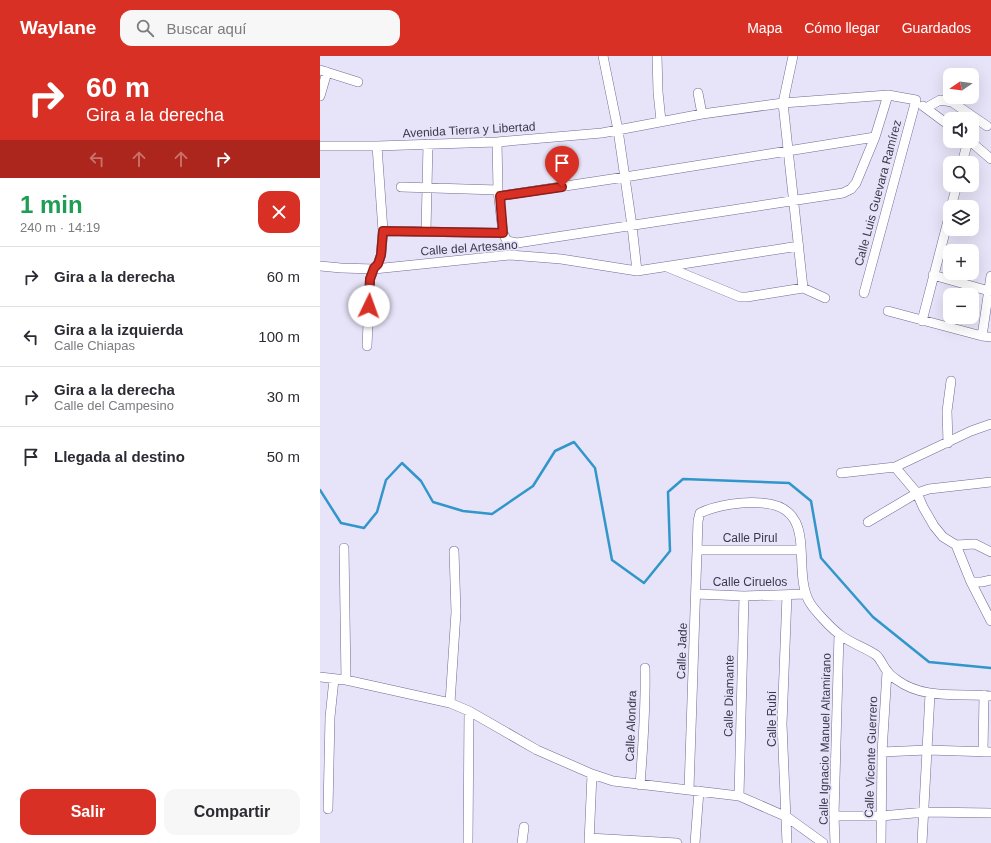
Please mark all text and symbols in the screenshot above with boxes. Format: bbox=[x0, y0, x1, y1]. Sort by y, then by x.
search box bbox=[120, 10, 400, 46]
text: Waylane bbox=[20, 17, 96, 38]
icon: search bbox=[134, 17, 156, 39]
text: Buscar aquí bbox=[166, 20, 246, 37]
text: Mapa bbox=[747, 20, 782, 36]
text: Cómo llegar bbox=[804, 20, 880, 36]
text: Guardados bbox=[902, 20, 971, 36]
north arrow bbox=[943, 68, 979, 104]
map controls bbox=[943, 68, 979, 324]
icon: right bbox=[20, 72, 72, 124]
text: 60 m bbox=[86, 72, 150, 103]
text: Gira a la derecha bbox=[86, 105, 224, 125]
button: sound bbox=[943, 112, 979, 148]
street label: Calle Luis Guevara Ramírez bbox=[852, 118, 904, 268]
street label: Avenida Tierra y Libertad bbox=[402, 120, 536, 140]
pin bbox=[545, 146, 579, 187]
icon: left bbox=[86, 148, 108, 170]
icon: ahead bbox=[128, 148, 150, 170]
icon: ahead bbox=[170, 148, 192, 170]
icon: right bbox=[212, 148, 234, 170]
icon: arrive bbox=[551, 152, 573, 174]
button: search bbox=[943, 156, 979, 192]
text: 1 min bbox=[20, 191, 83, 218]
button: close bbox=[258, 191, 300, 233]
button: layers bbox=[943, 200, 979, 236]
text: 240 m · 14:19 bbox=[20, 220, 100, 235]
street label: Calle del Artesano bbox=[420, 238, 518, 258]
button: + bbox=[943, 244, 979, 280]
icon: right bbox=[20, 266, 42, 288]
text: Gira a la derecha bbox=[54, 268, 175, 285]
text: 60 m bbox=[267, 268, 300, 285]
position arrow bbox=[348, 285, 390, 327]
button: − bbox=[943, 288, 979, 324]
text: Gira a la izquierda bbox=[54, 321, 183, 338]
icon: left bbox=[20, 326, 42, 348]
text: 100 m bbox=[258, 328, 300, 345]
text: Calle Chiapas bbox=[54, 338, 135, 353]
text: Gira a la derecha bbox=[54, 381, 175, 398]
icon: right bbox=[20, 386, 42, 408]
text: 30 m bbox=[267, 388, 300, 405]
text: Calle del Campesino bbox=[54, 398, 174, 413]
icon: arrive bbox=[20, 446, 42, 468]
text: Llegada al destino bbox=[54, 448, 185, 465]
text: 50 m bbox=[267, 448, 300, 465]
street label: Calle Pirul bbox=[723, 531, 777, 545]
street label: Calle Ciruelos bbox=[713, 575, 787, 589]
street label: Calle Jade bbox=[674, 622, 690, 680]
street label: Calle Ignacio Manuel Altamirano bbox=[816, 653, 834, 825]
street label: Calle Diamante bbox=[721, 655, 737, 737]
street label: Calle Alondra bbox=[623, 690, 639, 762]
street label: Calle Rubí bbox=[765, 690, 779, 747]
street label: Calle Vicente Guerrero bbox=[862, 696, 880, 818]
button: Salir bbox=[20, 789, 156, 835]
button: Compartir bbox=[164, 789, 300, 835]

